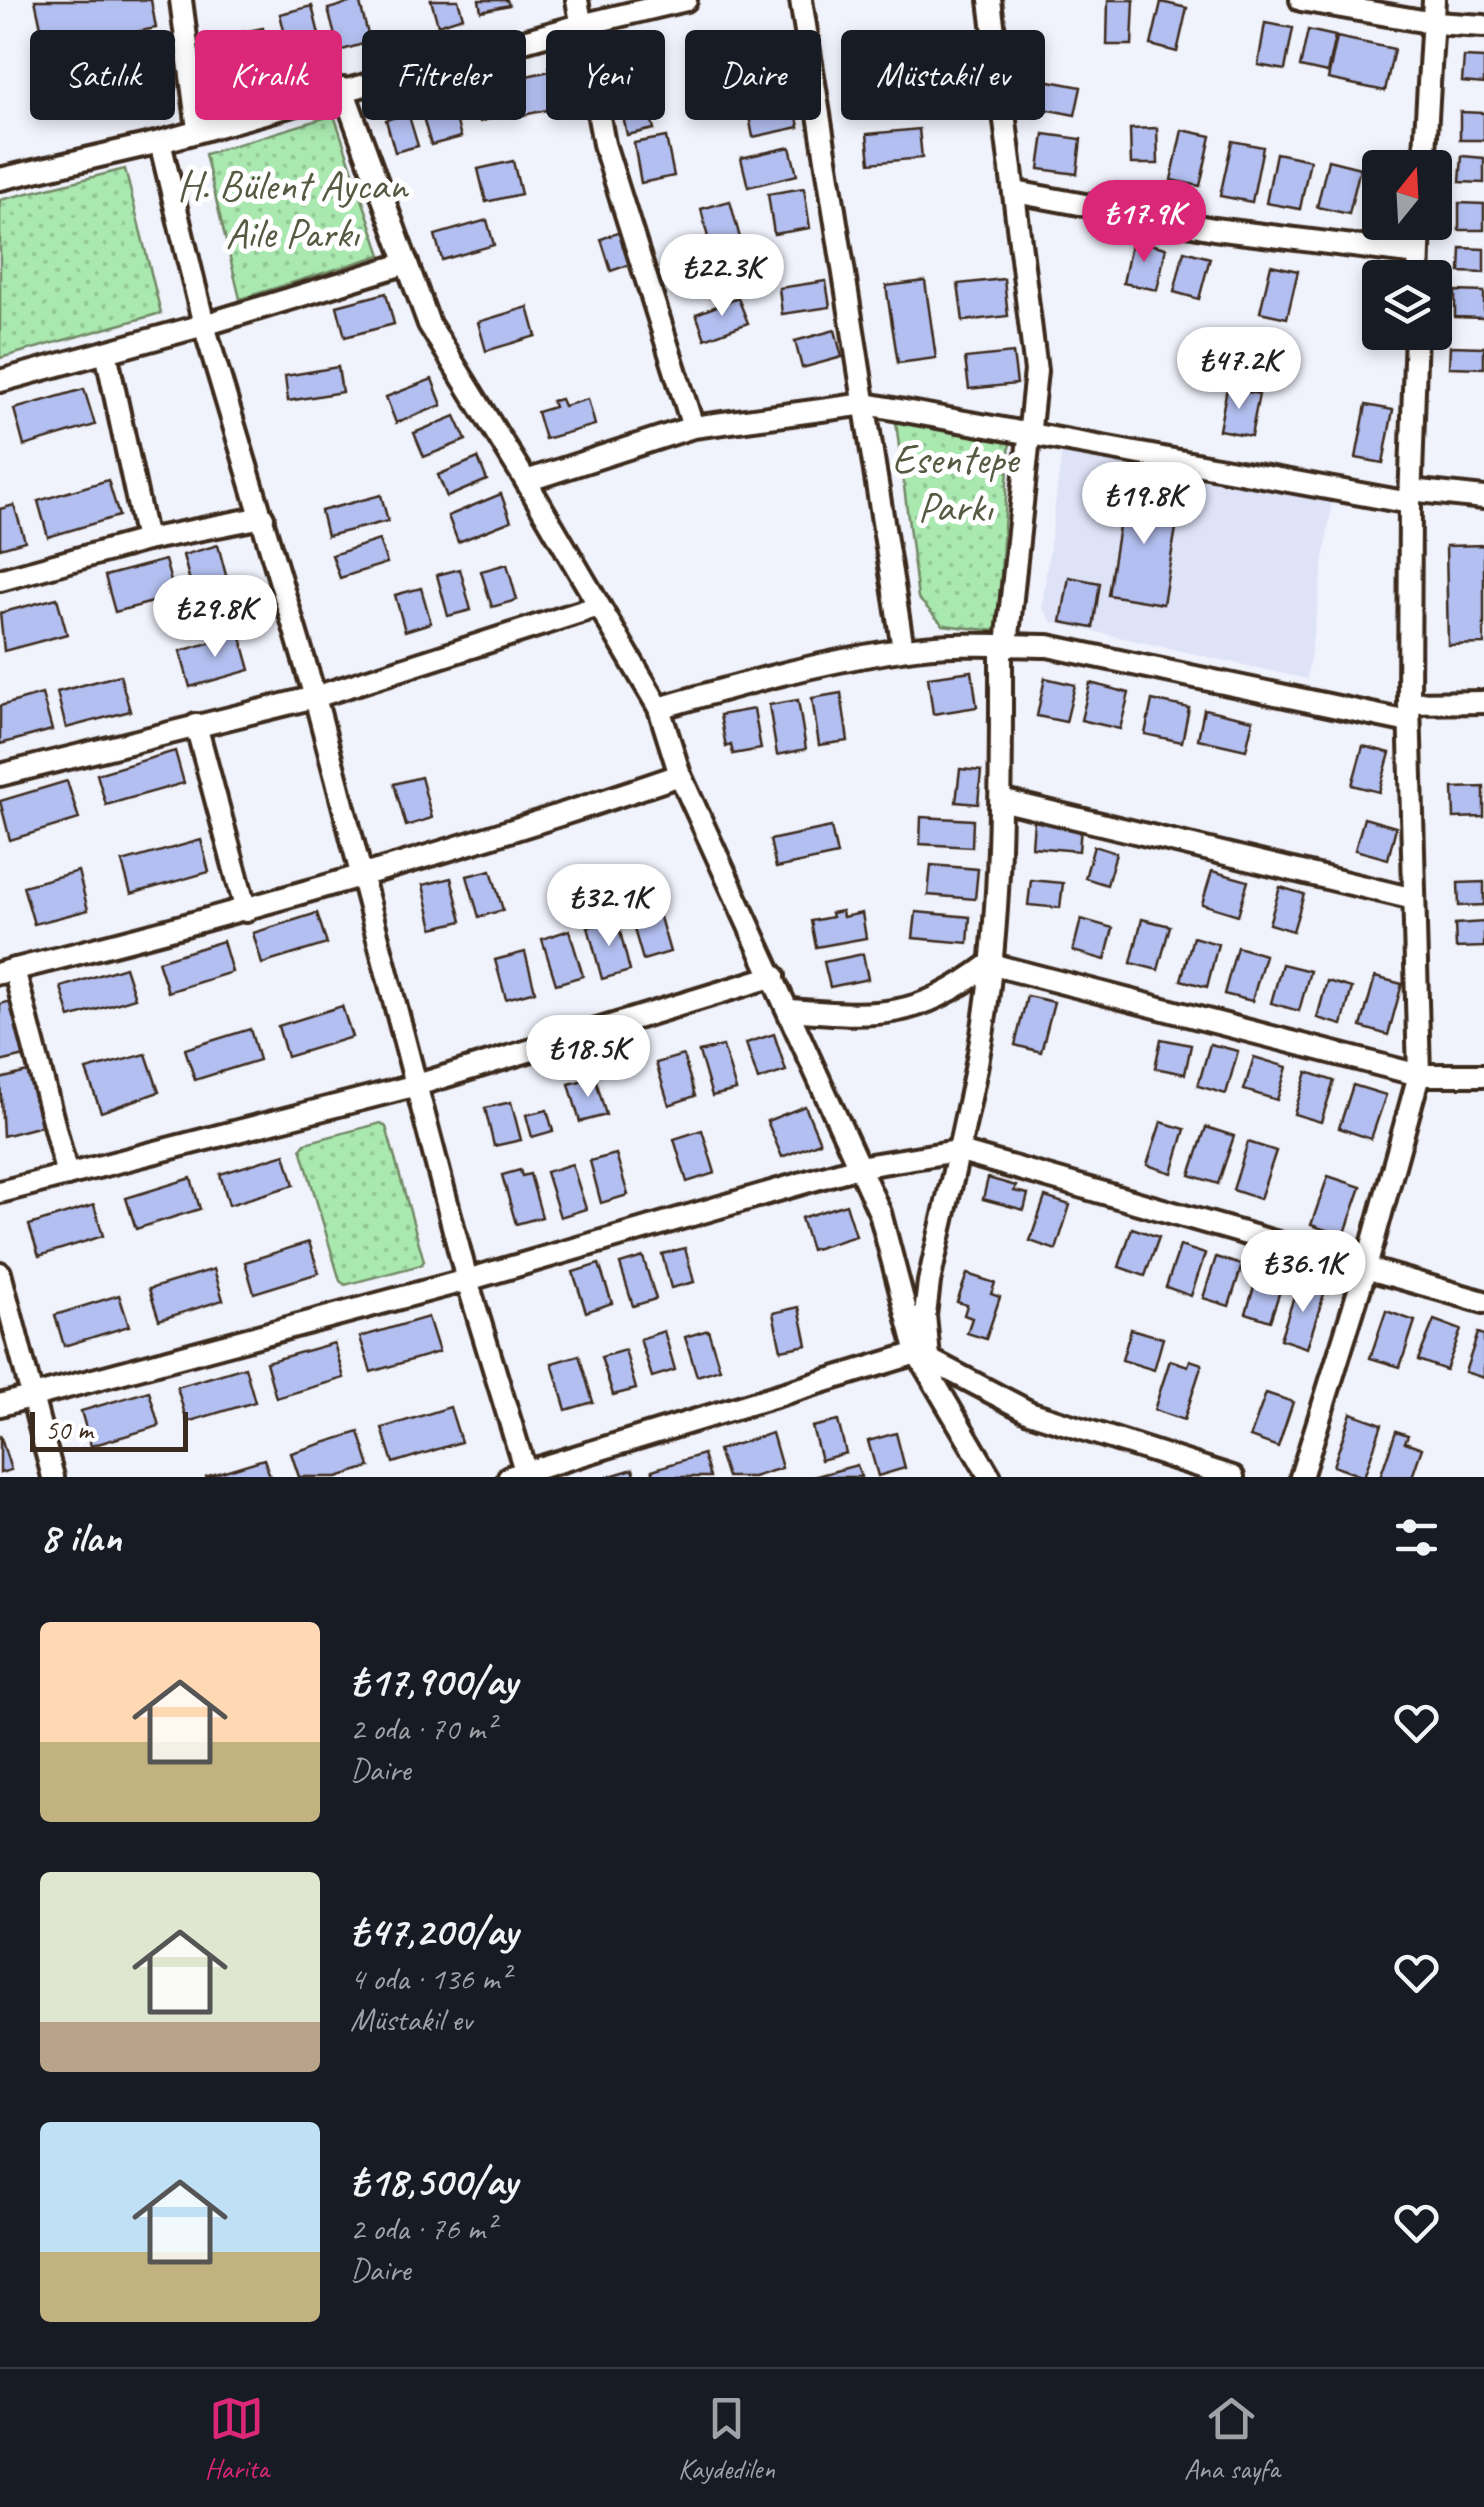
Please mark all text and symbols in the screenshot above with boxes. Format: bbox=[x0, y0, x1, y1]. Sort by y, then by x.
chip: Satılık bbox=[30, 30, 175, 120]
chip: Kiralık bbox=[195, 30, 342, 120]
chip: Filtreler bbox=[362, 30, 526, 120]
chip: Yeni bbox=[546, 30, 665, 120]
chip: Daire bbox=[685, 30, 821, 120]
chip: Müstakil ev bbox=[841, 30, 1045, 120]
north arrow bbox=[1362, 150, 1452, 240]
map controls bbox=[1362, 150, 1452, 350]
park label: H. Bülent Aycan Aile Parkı bbox=[177, 159, 409, 260]
pin: ₺17.9K bbox=[1063, 180, 1225, 265]
text: ₺17.9K bbox=[1104, 192, 1184, 233]
pin: ₺22.3K bbox=[641, 234, 803, 319]
text: ₺22.3K bbox=[682, 246, 762, 287]
button: layers bbox=[1362, 260, 1452, 350]
pin: ₺47.2K bbox=[1158, 327, 1320, 412]
text: ₺47.2K bbox=[1199, 339, 1279, 380]
park label: Esentepe Parkı bbox=[892, 433, 1020, 534]
pin: ₺19.8K bbox=[1063, 462, 1225, 547]
text: ₺19.8K bbox=[1104, 474, 1184, 515]
pin: ₺29.8K bbox=[134, 575, 296, 660]
text: ₺29.8K bbox=[175, 587, 255, 628]
pin: ₺32.1K bbox=[528, 864, 690, 949]
text: ₺32.1K bbox=[569, 876, 649, 917]
pin: ₺18.5K bbox=[507, 1015, 669, 1100]
text: ₺18.5K bbox=[548, 1027, 628, 1068]
pin: ₺36.1K bbox=[1222, 1230, 1384, 1315]
text: ₺36.1K bbox=[1263, 1242, 1343, 1283]
scale bar bbox=[30, 1407, 188, 1452]
text: 50 m bbox=[45, 1412, 93, 1447]
icon: filters bbox=[1389, 1510, 1444, 1565]
text: 8 ilan bbox=[40, 1511, 121, 1564]
text: ₺17,900/ay bbox=[350, 1655, 517, 1708]
icon: home bbox=[120, 1662, 240, 1782]
icon: heart bbox=[1389, 1695, 1444, 1750]
text: 2 oda · 70 m² bbox=[350, 1708, 495, 1749]
text: Daire bbox=[350, 1749, 410, 1790]
text: ₺47,200/ay bbox=[350, 1905, 518, 1958]
icon: home bbox=[120, 1912, 240, 2032]
icon: heart bbox=[1389, 1945, 1444, 2000]
text: 4 oda · 136 m² bbox=[350, 1958, 509, 1999]
text: Müstakil ev bbox=[350, 1999, 472, 2040]
text: ₺18,500/ay bbox=[350, 2155, 517, 2208]
icon: home bbox=[120, 2162, 240, 2282]
icon: heart bbox=[1389, 2195, 1444, 2250]
text: 2 oda · 76 m² bbox=[350, 2208, 495, 2249]
text: Daire bbox=[350, 2249, 410, 2290]
tab: Harita bbox=[205, 2391, 269, 2486]
tab: Kaydedilen bbox=[678, 2391, 775, 2486]
tab: Ana sayfa bbox=[1184, 2391, 1279, 2486]

